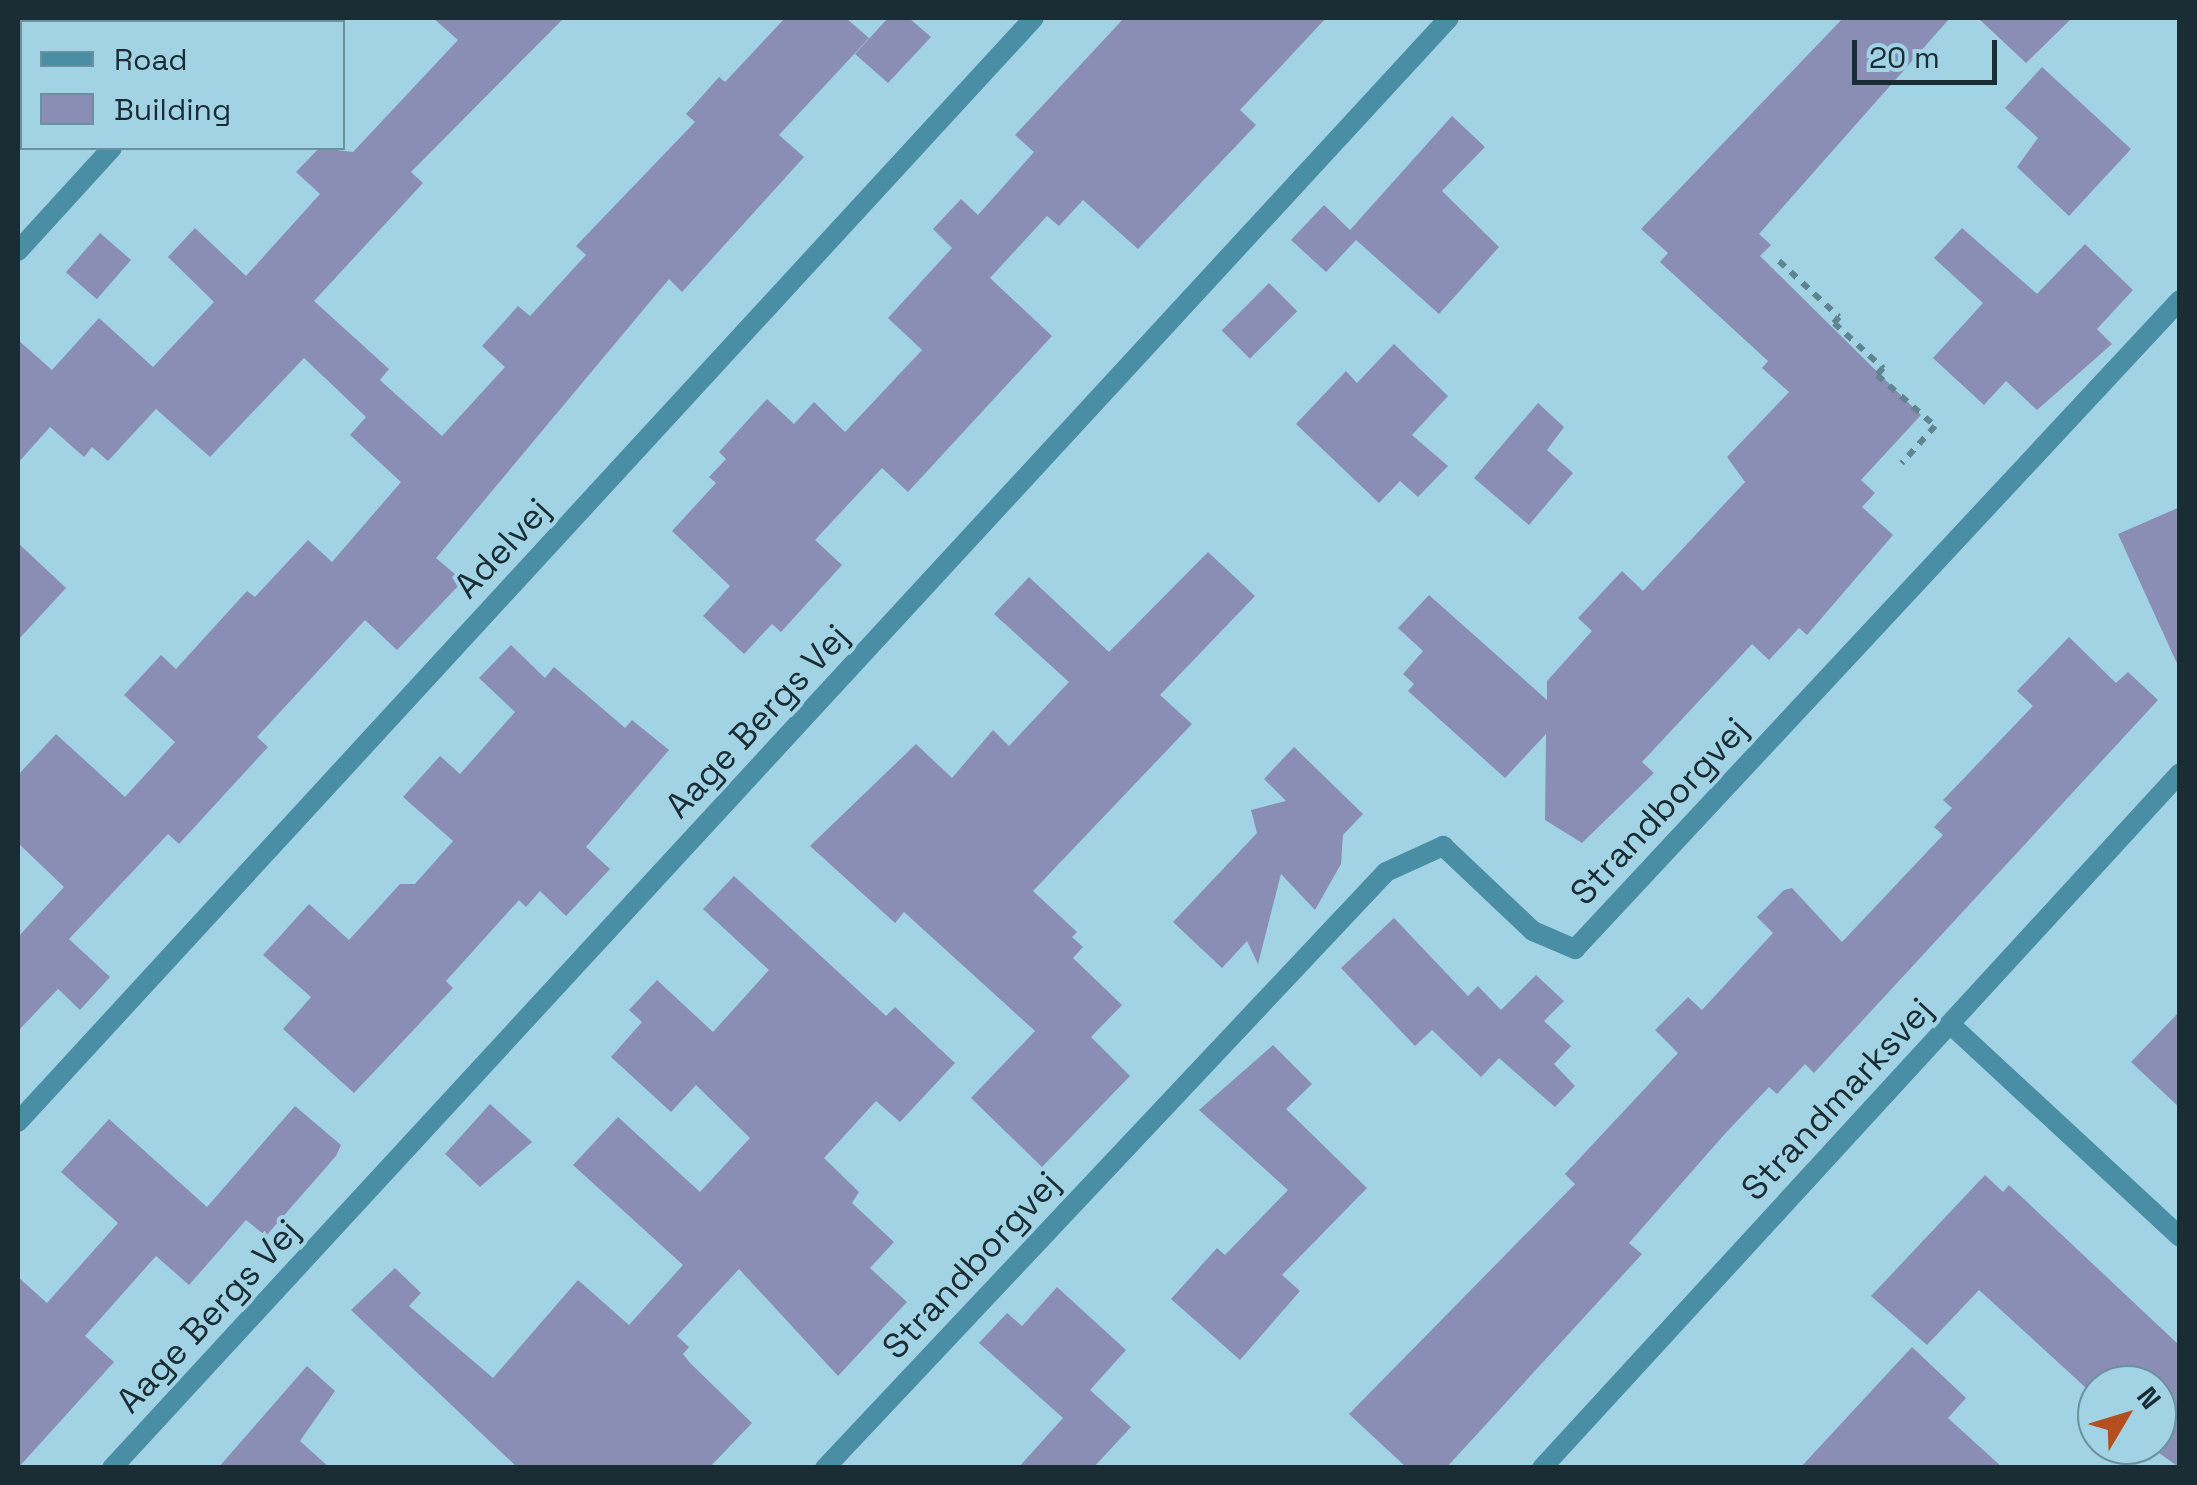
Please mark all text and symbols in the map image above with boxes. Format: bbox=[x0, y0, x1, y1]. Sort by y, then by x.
legend bbox=[20, 20, 345, 150]
scale bar bbox=[1857, 20, 2002, 82]
text: 20 m bbox=[1869, 38, 1940, 77]
text: Road bbox=[114, 40, 188, 79]
text: Building bbox=[114, 90, 231, 129]
street label: Adelvej bbox=[445, 489, 559, 607]
street label: Aage Bergs Vej bbox=[656, 615, 858, 827]
street label: Strandborgvej bbox=[1561, 709, 1757, 913]
street label: Strandmarksvej bbox=[1733, 989, 1941, 1209]
street label: Strandborgvej bbox=[873, 1163, 1069, 1367]
street label: Aage Bergs Vej bbox=[107, 1210, 309, 1422]
north arrow bbox=[2077, 1365, 2177, 1465]
text: N bbox=[2129, 1379, 2169, 1416]

